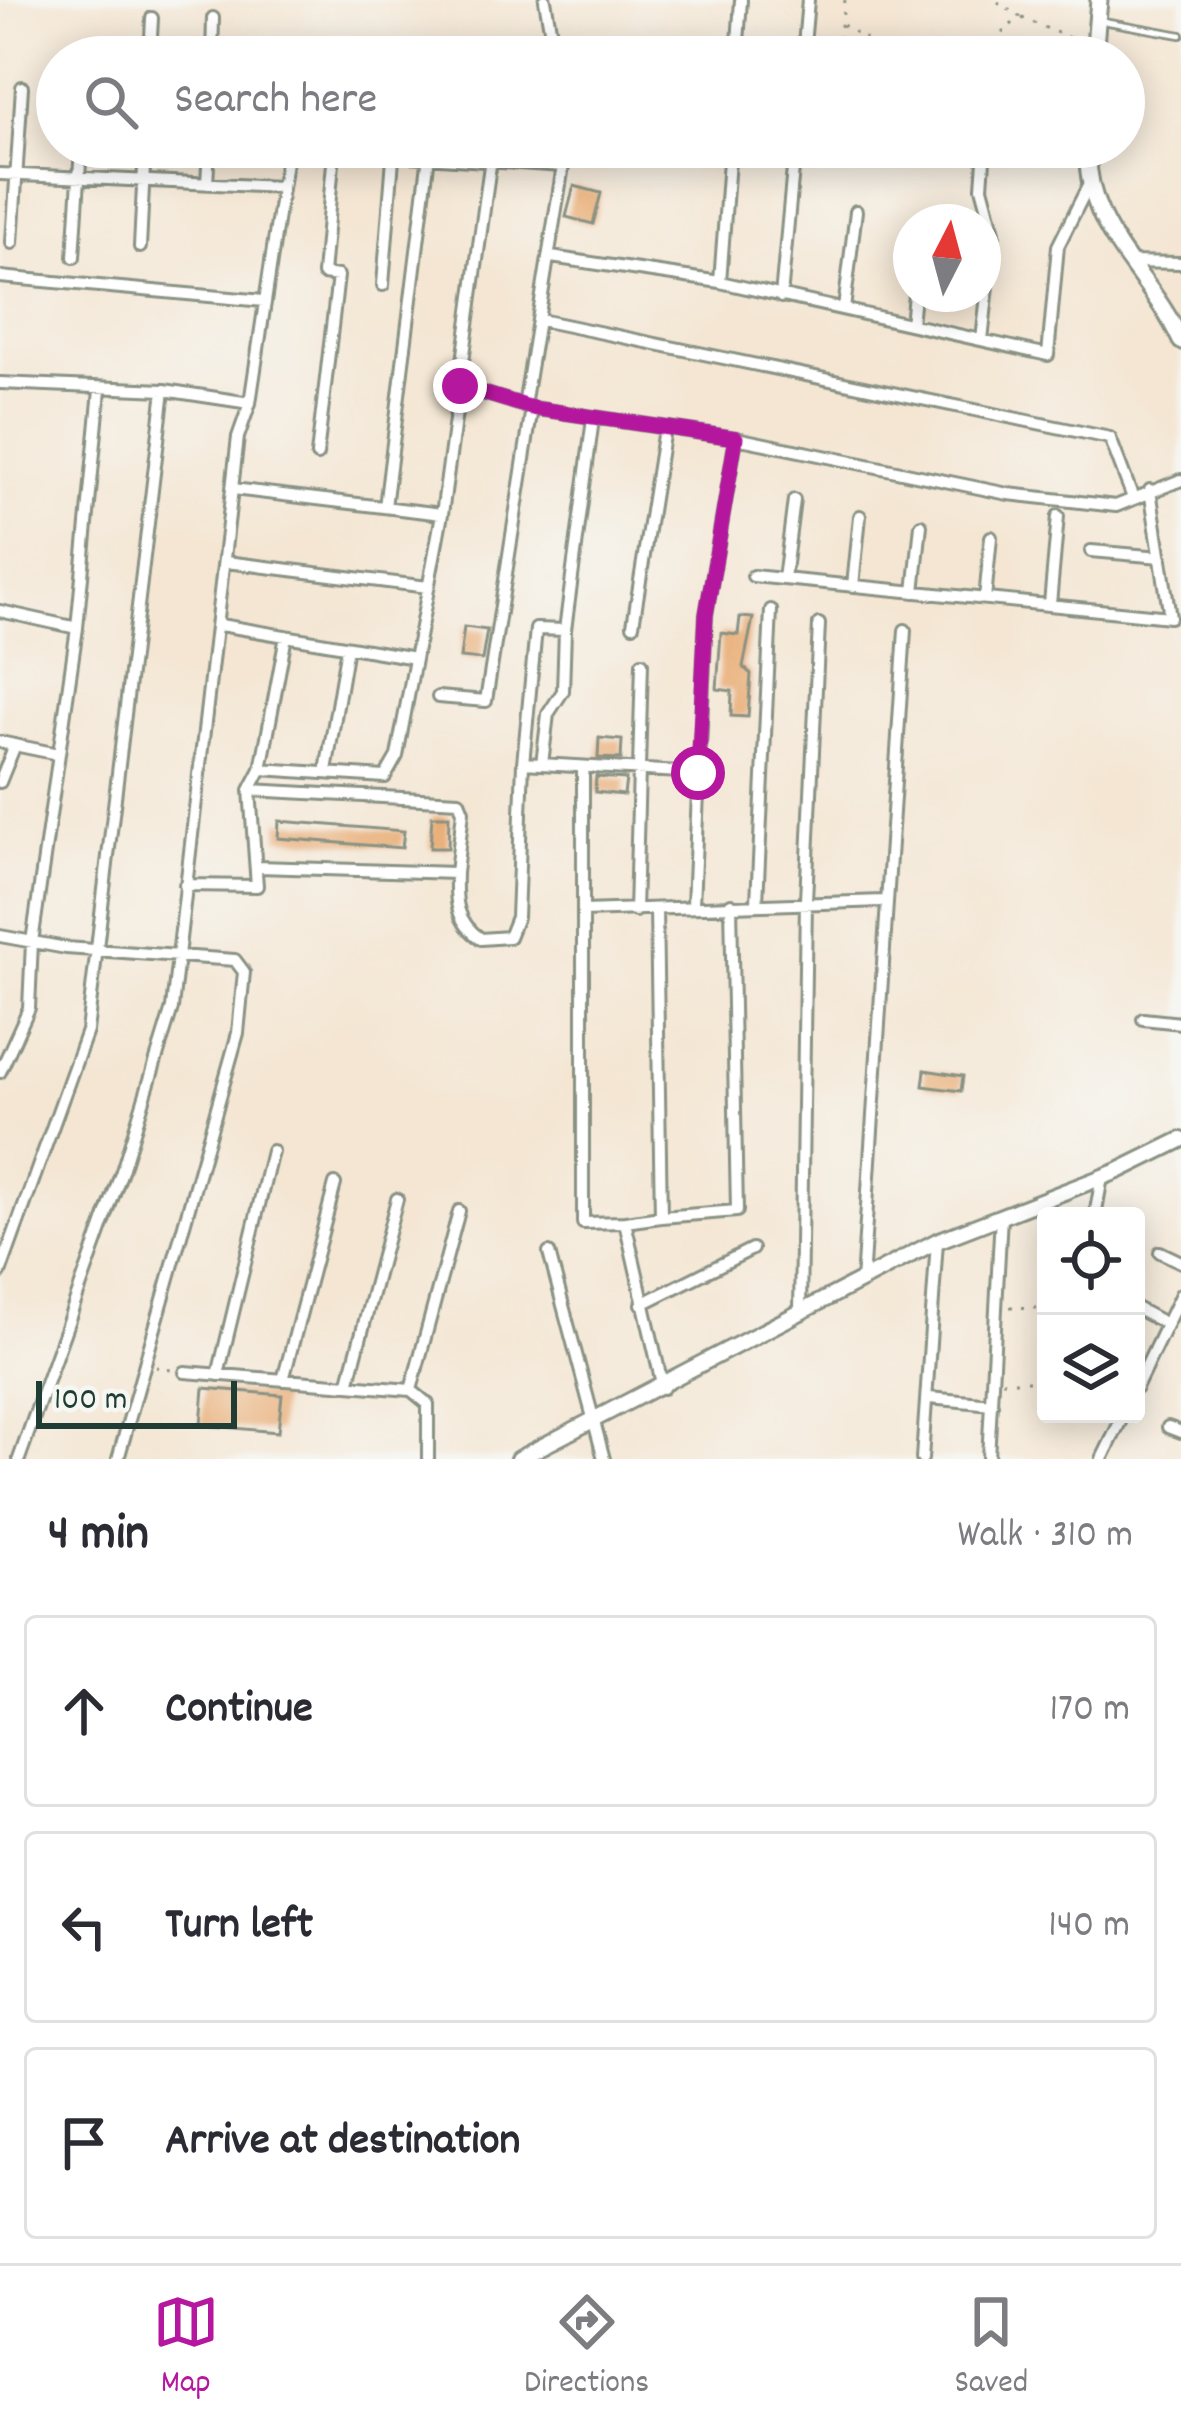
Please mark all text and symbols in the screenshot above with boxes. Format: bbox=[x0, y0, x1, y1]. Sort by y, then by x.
search box bbox=[36, 36, 1145, 168]
icon: search bbox=[78, 69, 144, 135]
text: Search here bbox=[174, 70, 377, 134]
north arrow bbox=[893, 204, 1001, 312]
route end bbox=[433, 359, 487, 413]
route start bbox=[671, 746, 725, 800]
map controls bbox=[1037, 1207, 1145, 1423]
button: locate bbox=[1037, 1207, 1145, 1315]
button: layers bbox=[1037, 1315, 1145, 1423]
scale bar bbox=[36, 1375, 237, 1428]
text: 100 m bbox=[54, 1378, 127, 1425]
text: 4 min bbox=[48, 1501, 149, 1573]
text: Walk · 310 m bbox=[957, 1510, 1133, 1565]
icon: ahead bbox=[51, 1678, 117, 1744]
text: Continue bbox=[165, 1679, 313, 1743]
text: 170 m bbox=[1050, 1684, 1130, 1739]
icon: left bbox=[51, 1894, 117, 1960]
text: Turn left bbox=[165, 1895, 313, 1959]
text: 140 m bbox=[1048, 1900, 1130, 1955]
icon: arrive bbox=[51, 2110, 117, 2176]
text: Arrive at destination bbox=[165, 2111, 520, 2175]
tab: Map bbox=[153, 2289, 219, 2408]
tab: Directions bbox=[524, 2289, 649, 2408]
tab: Saved bbox=[955, 2289, 1028, 2408]

